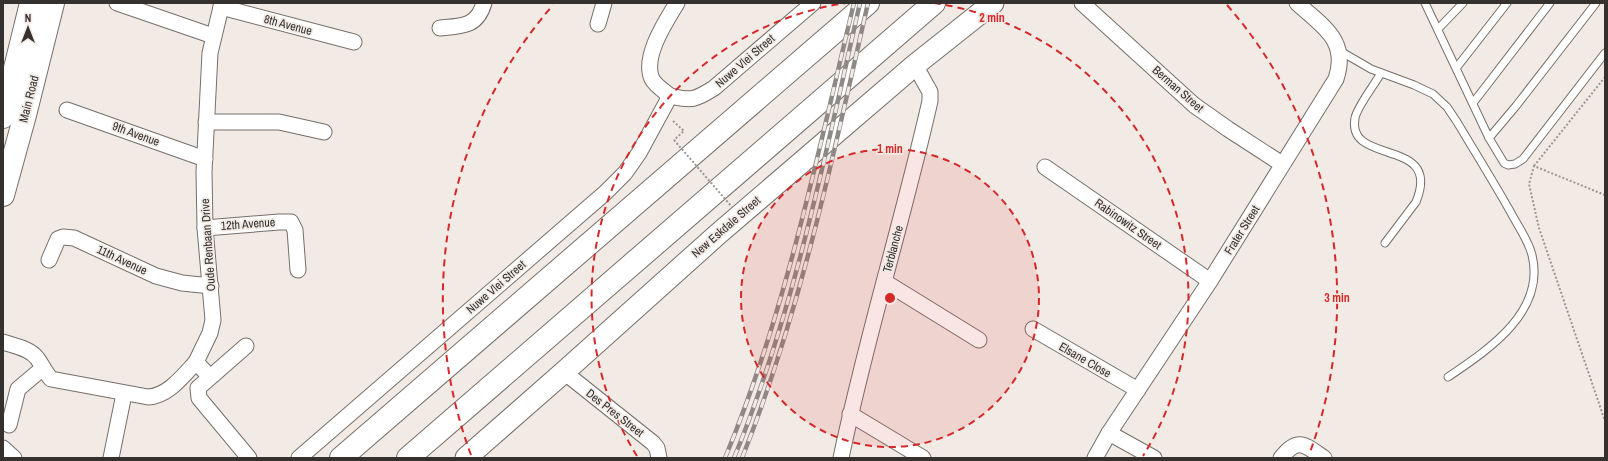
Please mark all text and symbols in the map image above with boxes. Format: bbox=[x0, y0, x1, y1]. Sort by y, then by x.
north arrow bbox=[8, 8, 48, 48]
text: 2 min bbox=[979, 10, 1005, 26]
text: N bbox=[25, 11, 31, 25]
street label: 8th Avenue bbox=[262, 11, 314, 39]
street label: Nuwe Vlei Street bbox=[712, 31, 778, 91]
street label: Berman Street bbox=[1149, 62, 1207, 116]
street label: Main Road bbox=[15, 74, 43, 124]
street label: 9th Avenue bbox=[110, 118, 162, 150]
text: 1 min bbox=[877, 141, 903, 157]
street label: New Eskdale Street bbox=[688, 192, 764, 261]
street label: Rabinowitz Street bbox=[1091, 195, 1165, 253]
street label: Oude Renbaan Drive bbox=[197, 198, 219, 292]
street label: Frater Street bbox=[1221, 202, 1264, 258]
street label: 12th Avenue bbox=[220, 214, 276, 234]
street label: Terblanche bbox=[879, 224, 907, 274]
street label: 11th Avenue bbox=[94, 241, 150, 279]
street label: Nuwe Vlei Street bbox=[463, 257, 529, 317]
text: 3 min bbox=[1324, 290, 1350, 306]
centre of rings bbox=[883, 291, 897, 305]
street label: Elsane Close bbox=[1056, 339, 1114, 381]
street label: Des Pres Street bbox=[583, 385, 647, 441]

